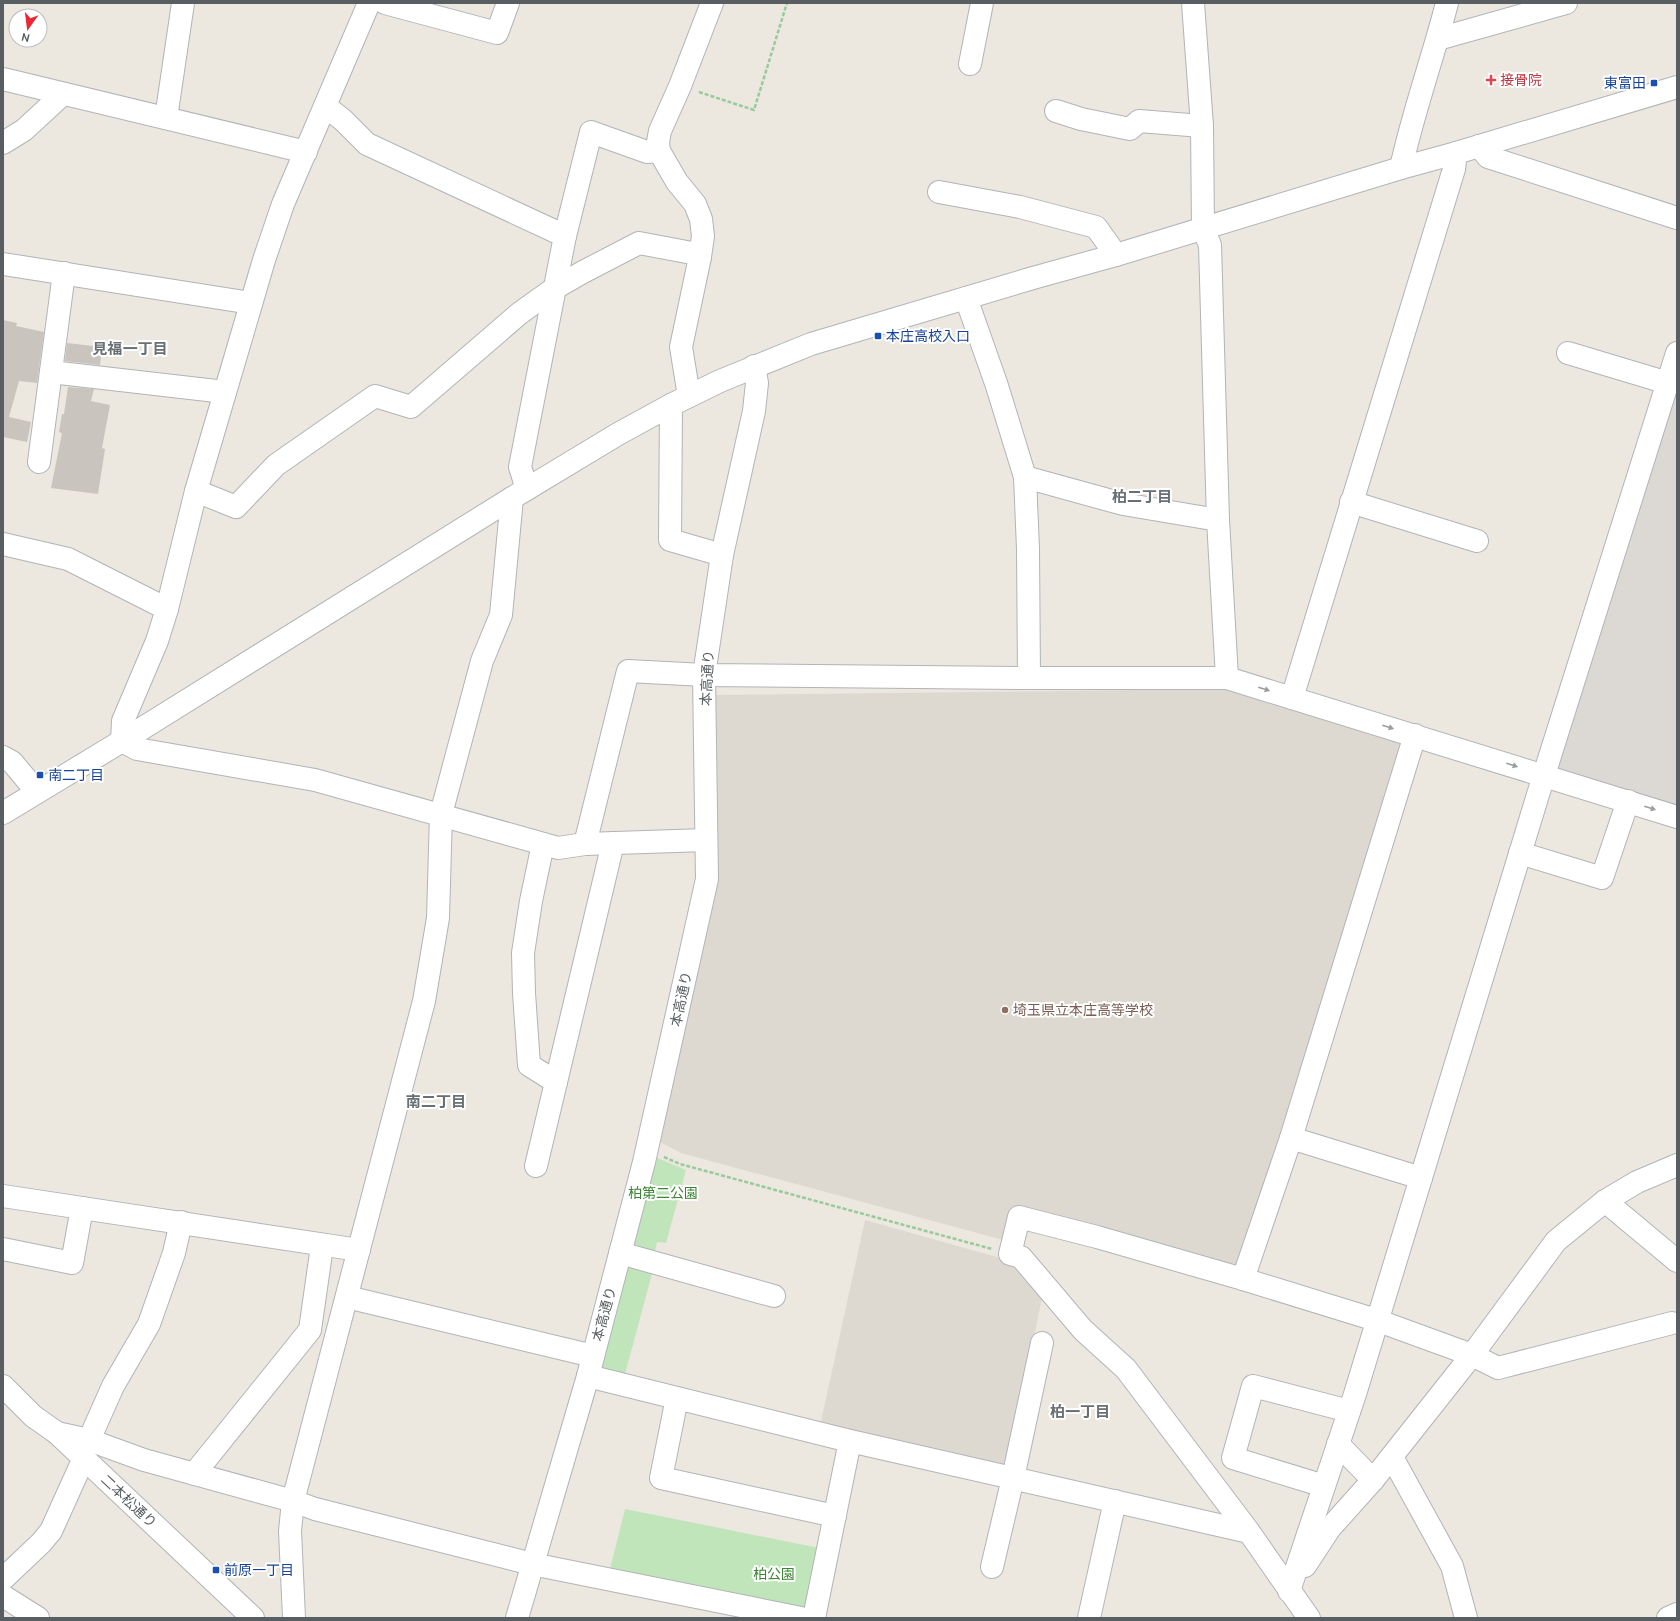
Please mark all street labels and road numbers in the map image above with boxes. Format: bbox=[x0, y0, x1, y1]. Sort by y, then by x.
street label: 本高通り bbox=[698, 650, 716, 706]
street label: 本高通り bbox=[667, 970, 695, 1028]
street label: 本高通り bbox=[589, 1285, 619, 1343]
street label: 二本松通り bbox=[98, 1471, 160, 1531]

